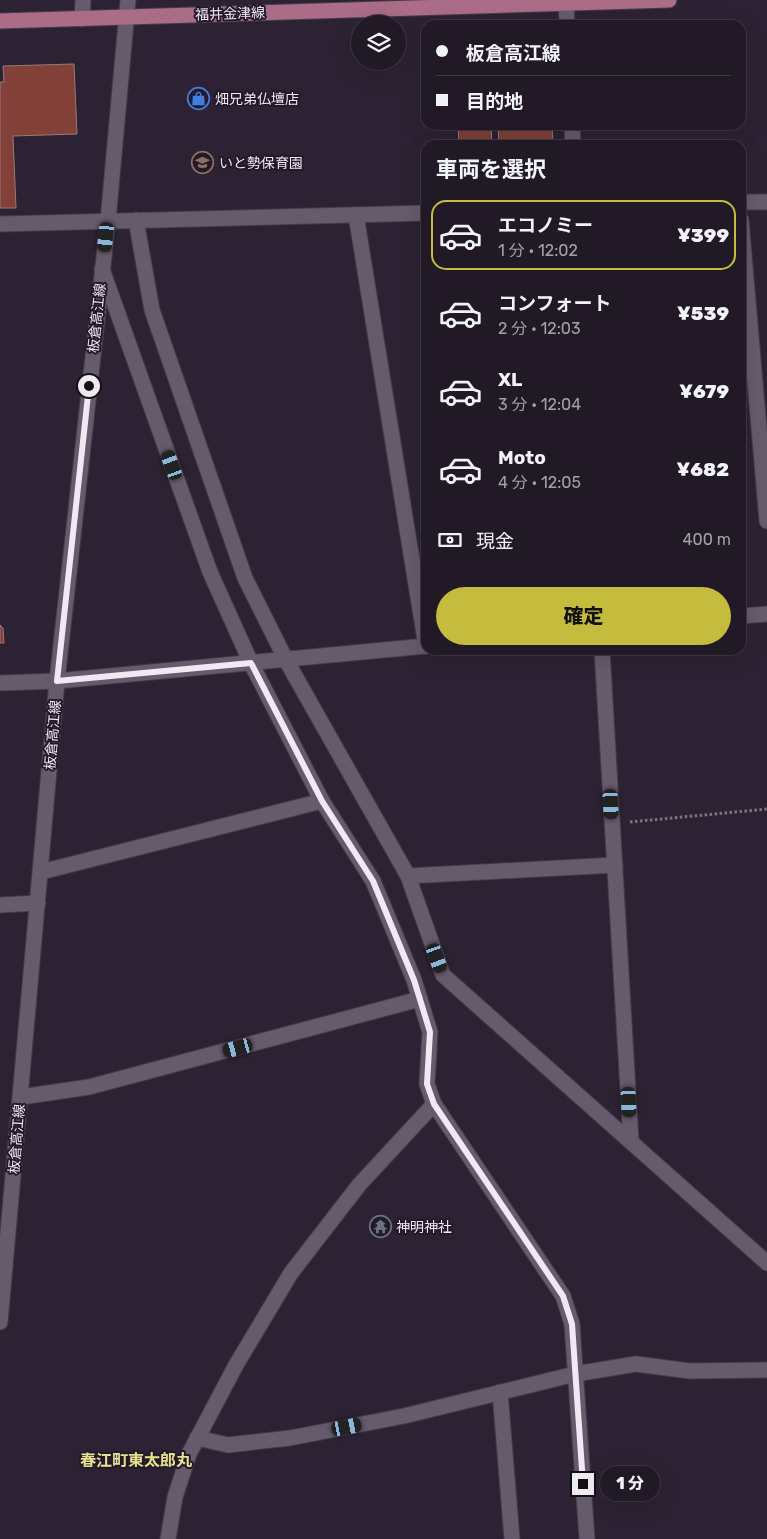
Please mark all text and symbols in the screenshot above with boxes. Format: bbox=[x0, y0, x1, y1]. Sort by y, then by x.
street label: 福井金津線 bbox=[195, 4, 265, 24]
map controls bbox=[351, 15, 406, 70]
button: layers bbox=[351, 15, 406, 70]
text: 板倉高江線 bbox=[466, 42, 561, 65]
shop icon: 畑兄弟仏壇店 bbox=[187, 87, 211, 111]
text: 目的地 bbox=[466, 90, 523, 113]
place label: 畑兄弟仏壇店 bbox=[215, 91, 299, 108]
school or university icon: いと勢保育園 bbox=[191, 151, 215, 175]
place label: いと勢保育園 bbox=[219, 155, 303, 172]
text: 車両を選択 bbox=[436, 156, 546, 183]
icon: car bbox=[438, 213, 483, 258]
text: エコノミー bbox=[498, 214, 593, 237]
car bbox=[96, 221, 115, 253]
text: ¥399 bbox=[677, 224, 729, 247]
text: 1 分 · 12:02 bbox=[498, 241, 578, 260]
street label: 板倉高江線 bbox=[85, 282, 109, 354]
icon: car bbox=[438, 291, 483, 336]
text: コンフォート bbox=[498, 292, 611, 315]
text: ¥539 bbox=[677, 302, 729, 325]
text: 2 分 · 12:03 bbox=[498, 319, 581, 338]
text: XL bbox=[498, 368, 522, 391]
icon: car bbox=[438, 369, 483, 414]
route start bbox=[78, 375, 100, 397]
text: ¥679 bbox=[679, 380, 729, 403]
text: 3 分 · 12:04 bbox=[498, 395, 581, 414]
text: Moto bbox=[498, 446, 546, 469]
icon: car bbox=[438, 447, 483, 492]
car bbox=[159, 448, 184, 482]
text: ¥682 bbox=[677, 458, 729, 481]
text: 4 分 · 12:05 bbox=[498, 473, 581, 492]
icon: cash bbox=[436, 526, 464, 554]
text: 現金 bbox=[476, 530, 514, 553]
text: 400 m bbox=[683, 530, 731, 549]
button: 確定 bbox=[436, 587, 731, 645]
street label: 板倉高江線 bbox=[41, 699, 65, 771]
car bbox=[602, 789, 619, 819]
car bbox=[424, 941, 449, 975]
car bbox=[221, 1037, 254, 1059]
car bbox=[620, 1087, 637, 1117]
street label: 板倉高江線 bbox=[5, 1103, 29, 1175]
temple icon: 神明神社 bbox=[368, 1215, 392, 1239]
place label: 神明神社 bbox=[396, 1219, 452, 1236]
car bbox=[330, 1417, 363, 1437]
district label: 春江町東太郎丸 bbox=[80, 1451, 192, 1470]
callout: 1 分 bbox=[600, 1466, 660, 1502]
route end bbox=[572, 1473, 594, 1495]
text: 1 分 bbox=[616, 1474, 644, 1493]

